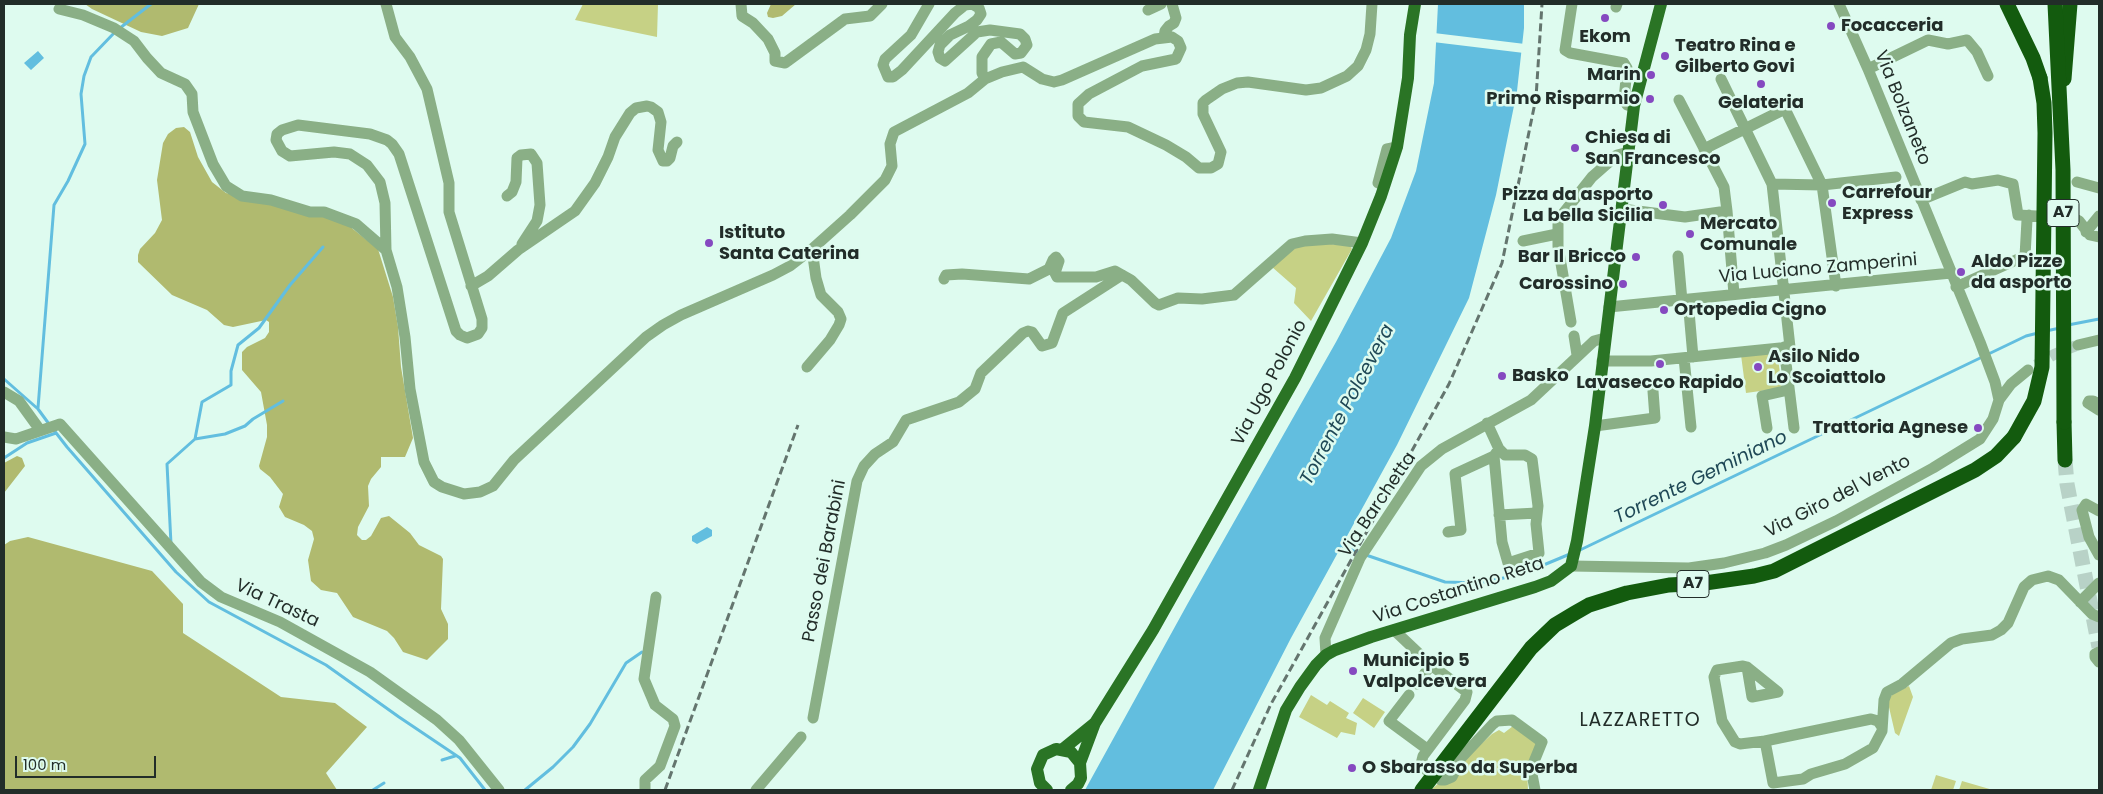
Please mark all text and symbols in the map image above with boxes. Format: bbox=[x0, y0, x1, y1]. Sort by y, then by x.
marker: Ekom bbox=[1599, 12, 1611, 24]
place label: Focacceria bbox=[1841, 15, 1944, 37]
marker: Focacceria bbox=[1825, 20, 1837, 32]
place label: Ekom bbox=[1579, 26, 1631, 48]
place label: Teatro Rina e Gilberto Govi bbox=[1675, 35, 1796, 78]
street label: Via Bolzaneto bbox=[1869, 48, 1935, 168]
marker: Teatro Rina e Gilberto Govi bbox=[1659, 50, 1671, 62]
place label: Marin bbox=[1587, 64, 1641, 86]
marker: Marin bbox=[1645, 69, 1657, 81]
marker: Gelateria bbox=[1755, 78, 1767, 90]
place label: Primo Risparmio bbox=[1486, 88, 1640, 110]
place label: Gelateria bbox=[1718, 92, 1804, 114]
marker: Primo Risparmio bbox=[1644, 93, 1656, 105]
place label: Chiesa di San Francesco bbox=[1585, 127, 1721, 170]
marker: Chiesa di San Francesco bbox=[1569, 142, 1581, 154]
place label: Carrefour Express bbox=[1842, 182, 1932, 224]
place label: Pizza da asporto La bella Sicilia bbox=[1502, 184, 1653, 226]
marker: Carrefour Express bbox=[1826, 197, 1838, 209]
marker: Pizza da asporto La bella Sicilia bbox=[1657, 199, 1669, 211]
road number: A7 bbox=[2047, 200, 2079, 227]
place label: Mercato Comunale bbox=[1700, 213, 1797, 255]
place label: Istituto Santa Caterina bbox=[719, 222, 859, 264]
marker: Mercato Comunale bbox=[1684, 228, 1696, 240]
marker: Istituto Santa Caterina bbox=[703, 237, 715, 249]
place label: Bar Il Bricco bbox=[1518, 246, 1626, 268]
street label: Via Luciano Zamperini bbox=[1718, 250, 1918, 288]
marker: Bar Il Bricco bbox=[1630, 251, 1642, 263]
place label: Aldo Pizze da asporto bbox=[1971, 251, 2072, 294]
marker: Aldo Pizze da asporto bbox=[1955, 266, 1967, 278]
place label: Carossino bbox=[1519, 273, 1613, 295]
marker: Carossino bbox=[1617, 278, 1629, 290]
place label: Ortopedia Cigno bbox=[1674, 299, 1826, 321]
marker: Ortopedia Cigno bbox=[1658, 304, 1670, 316]
street label: Via Ugo Polonio bbox=[1228, 316, 1312, 450]
water label: Torrente Polcevera bbox=[1296, 321, 1400, 489]
place label: Asilo Nido Lo Scoiattolo bbox=[1768, 346, 1886, 388]
marker: Lavasecco Rapido bbox=[1654, 358, 1666, 370]
marker: Asilo Nido Lo Scoiattolo bbox=[1752, 361, 1764, 373]
place label: Basko bbox=[1512, 365, 1569, 387]
marker: Basko bbox=[1496, 370, 1508, 382]
place label: Lavasecco Rapido bbox=[1576, 372, 1744, 394]
place label: Trattoria Agnese bbox=[1812, 417, 1968, 439]
marker: Trattoria Agnese bbox=[1972, 422, 1984, 434]
water label: Torrente Geminiano bbox=[1611, 426, 1791, 530]
street label: Via Barchetta bbox=[1335, 448, 1421, 562]
street label: Via Giro del Vento bbox=[1762, 451, 1914, 543]
street label: Passo dei Barabini bbox=[799, 478, 851, 644]
street label: Via Costantino Reta bbox=[1371, 553, 1547, 629]
road number: A7 bbox=[1677, 570, 1709, 598]
street label: Via Trasta bbox=[232, 575, 322, 633]
place label: Municipio 5 Valpolcevera bbox=[1363, 650, 1487, 692]
marker: Municipio 5 Valpolcevera bbox=[1347, 665, 1359, 677]
district label: LAZZARETTO bbox=[1578, 710, 1702, 732]
scale bar bbox=[18, 746, 159, 778]
text: 100 m bbox=[23, 754, 66, 775]
place label: O Sbarasso da Superba bbox=[1362, 757, 1578, 779]
marker: O Sbarasso da Superba bbox=[1346, 762, 1358, 774]

